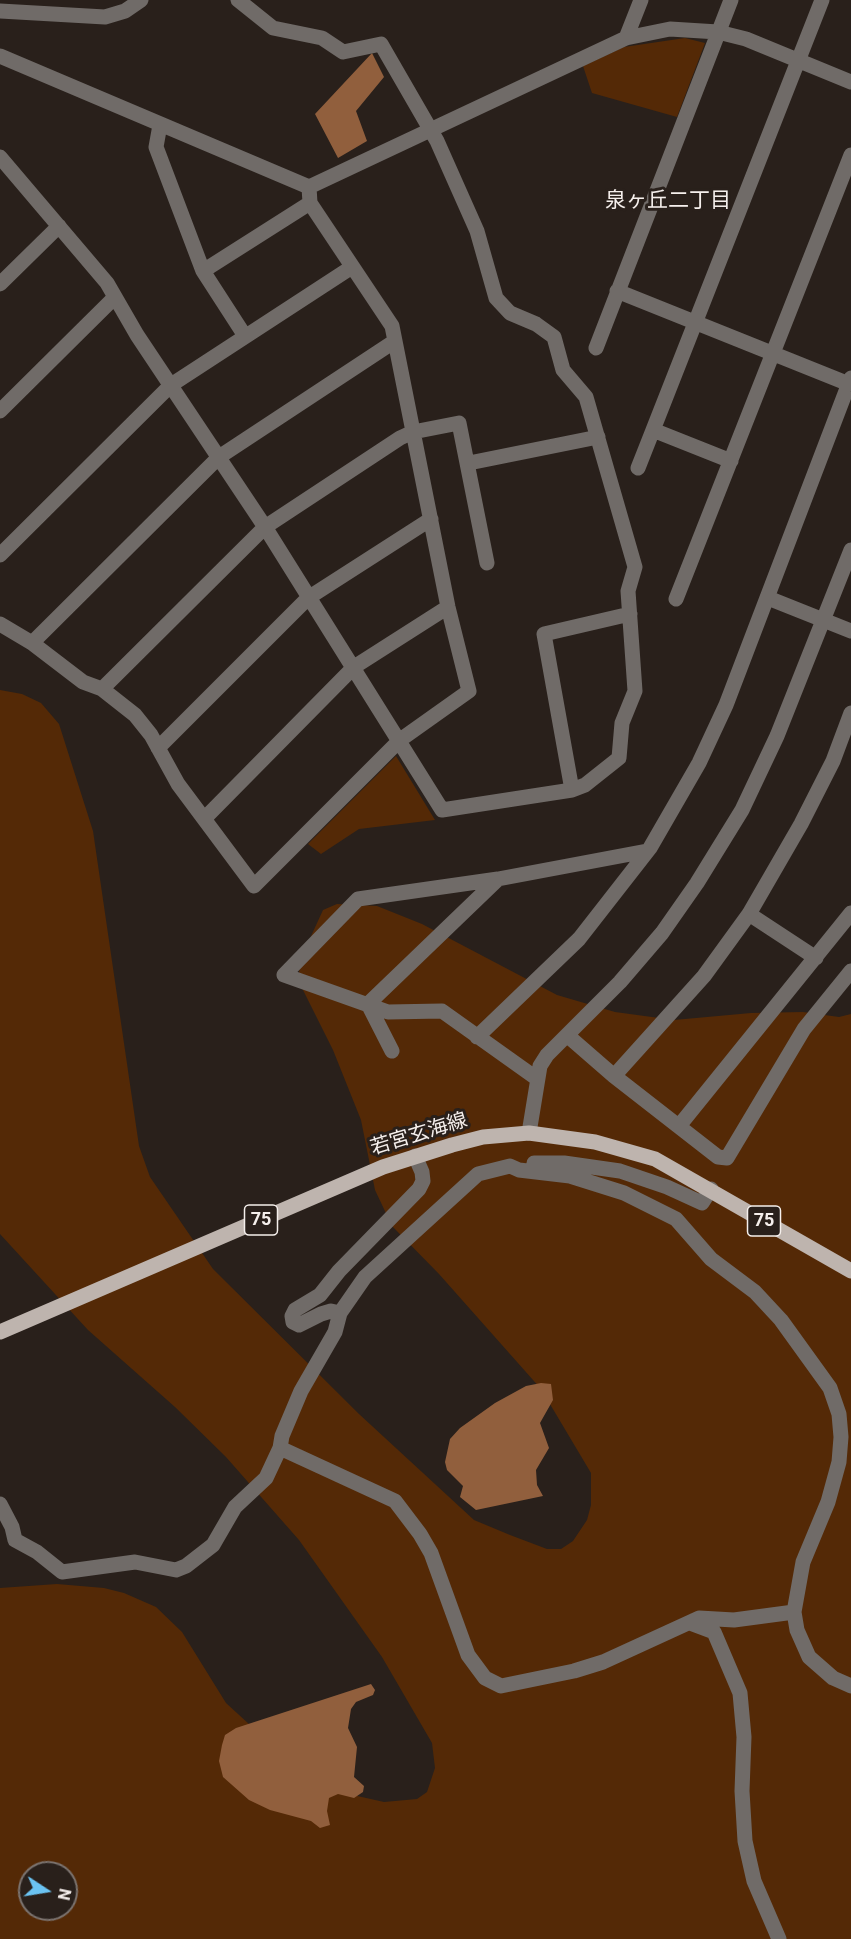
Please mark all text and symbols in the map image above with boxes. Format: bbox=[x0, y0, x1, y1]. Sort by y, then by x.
district label: 泉ヶ丘二丁目 bbox=[605, 189, 731, 215]
street label: 若宮玄海線 bbox=[368, 1109, 470, 1161]
road number: 75 bbox=[244, 1205, 278, 1235]
road number: 75 bbox=[748, 1206, 780, 1236]
north arrow bbox=[18, 1861, 78, 1921]
text: N bbox=[54, 1887, 75, 1902]

